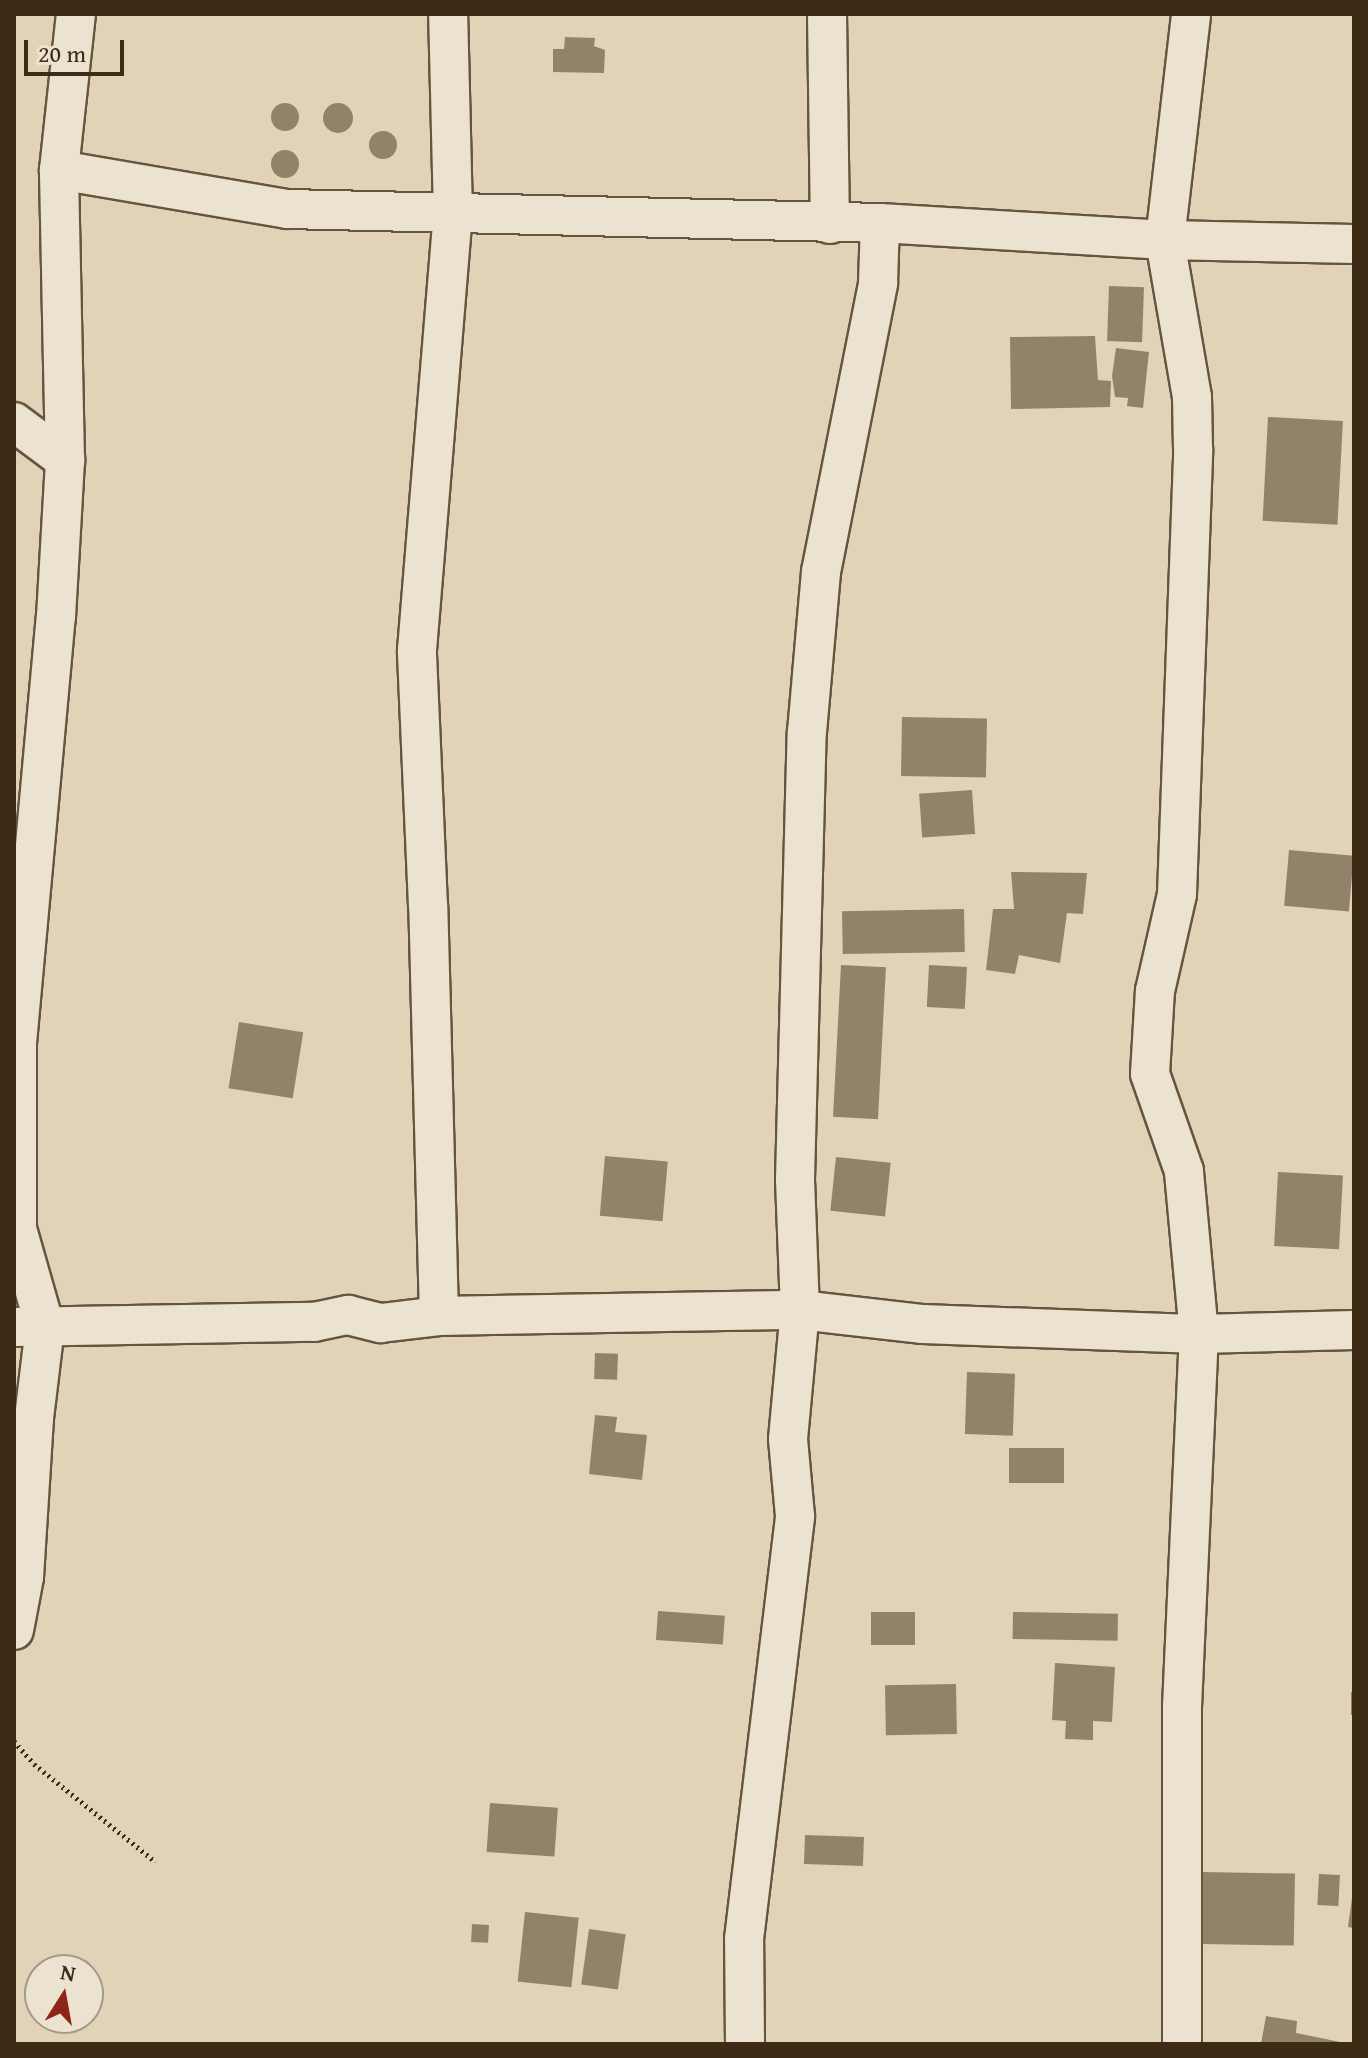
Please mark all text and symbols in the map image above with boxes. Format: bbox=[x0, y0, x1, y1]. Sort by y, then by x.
scale bar bbox=[28, 24, 128, 74]
text: 20 m bbox=[38, 36, 86, 71]
north arrow bbox=[24, 1954, 104, 2034]
text: N bbox=[58, 1955, 78, 1990]

